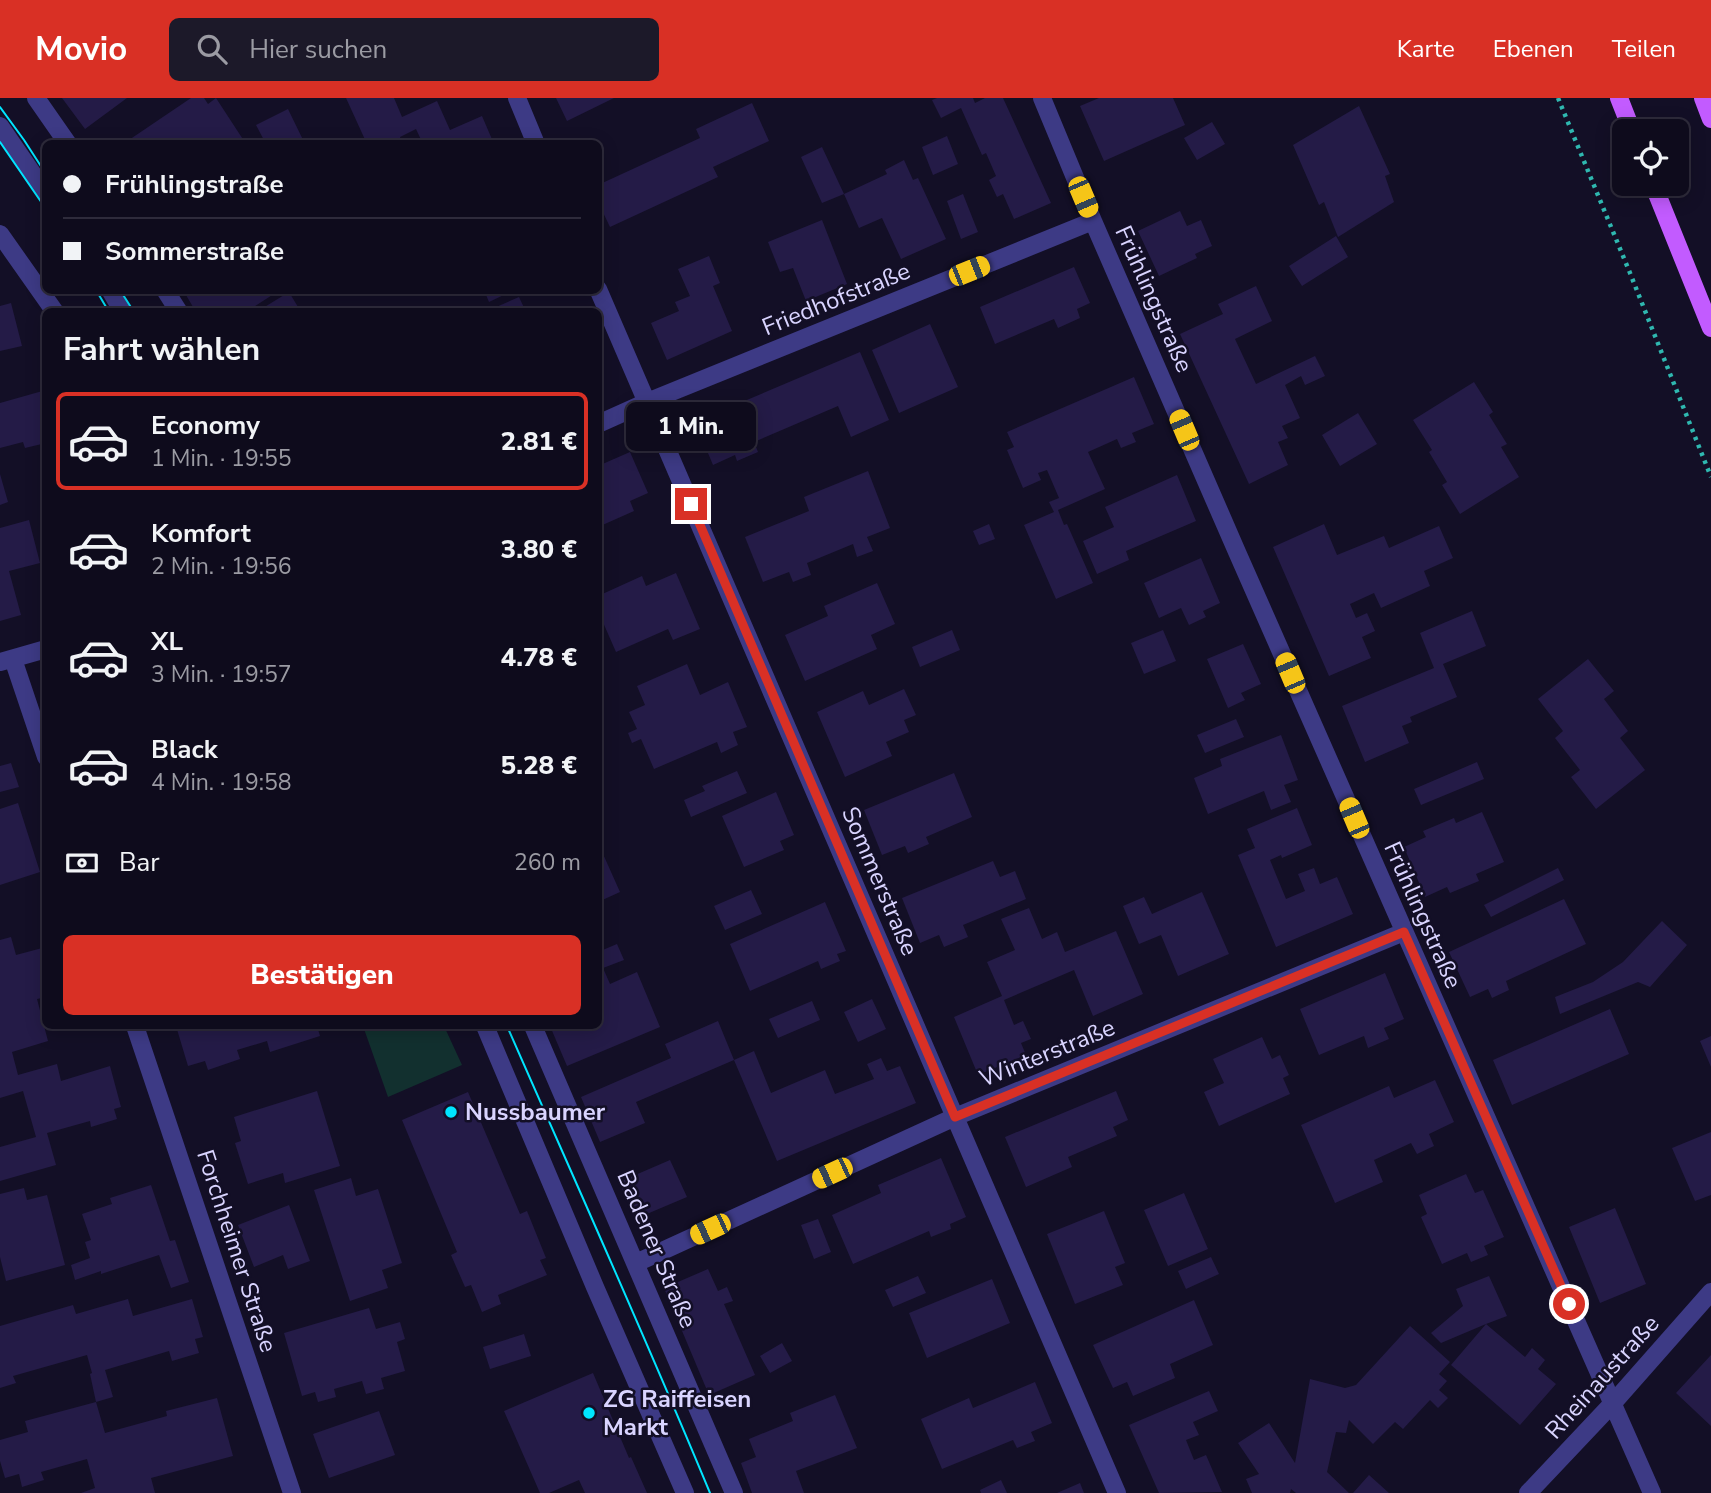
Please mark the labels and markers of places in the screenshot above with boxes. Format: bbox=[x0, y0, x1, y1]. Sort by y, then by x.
place label: Nussbaumer bbox=[465, 1096, 606, 1128]
marker: Nussbaumer bbox=[443, 1104, 459, 1120]
place label: ZG Raiffeisen Markt bbox=[603, 1383, 751, 1443]
marker: ZG Raiffeisen Markt bbox=[581, 1405, 597, 1421]

